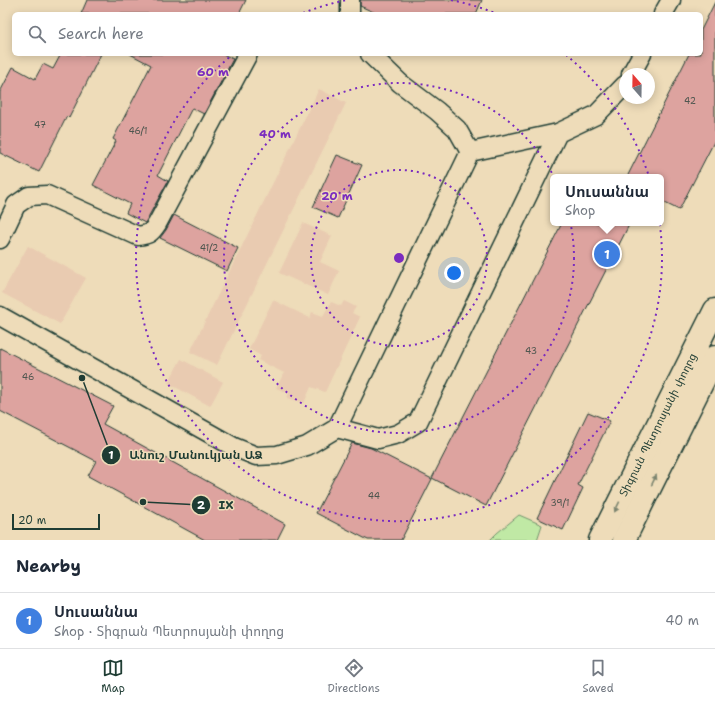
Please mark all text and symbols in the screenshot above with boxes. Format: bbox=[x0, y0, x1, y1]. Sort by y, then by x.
search box bbox=[12, 12, 703, 56]
icon: search bbox=[26, 23, 48, 45]
text: Search here bbox=[58, 24, 144, 44]
text: 60 m bbox=[197, 64, 229, 80]
north arrow bbox=[619, 68, 655, 104]
house number: 42 bbox=[684, 95, 696, 107]
house number: 47 bbox=[34, 119, 46, 131]
house number: 46/1 bbox=[128, 125, 148, 137]
text: 40 m bbox=[259, 126, 291, 142]
popup bbox=[550, 174, 664, 226]
text: Սուսաննա bbox=[565, 182, 649, 202]
text: 20 m bbox=[321, 188, 353, 204]
text: Shop bbox=[565, 202, 595, 219]
pin: 1 bbox=[594, 239, 620, 269]
house number: 41/2 bbox=[200, 242, 218, 254]
centre of rings bbox=[392, 251, 406, 265]
your location bbox=[444, 263, 464, 283]
house number: 43 bbox=[525, 345, 537, 357]
street label: Տիգրան Պետրոսյանի փողոց bbox=[616, 350, 700, 499]
house number: 46 bbox=[22, 371, 34, 383]
callout: Անուշ Մանուկյան ԱՁ bbox=[101, 443, 270, 467]
text: 1 bbox=[108, 447, 114, 463]
text: Անուշ Մանուկյան ԱՁ bbox=[129, 447, 263, 463]
one-way arrow bbox=[651, 474, 657, 486]
house number: 44 bbox=[368, 490, 380, 502]
callout: IX bbox=[191, 493, 242, 517]
text: 2 bbox=[197, 497, 206, 513]
text: IX bbox=[218, 497, 234, 513]
house number: 39/1 bbox=[551, 497, 569, 509]
one-way arrow bbox=[613, 502, 620, 513]
scale bar bbox=[12, 512, 100, 531]
text: 20 m bbox=[18, 513, 46, 528]
text: Nearby bbox=[16, 555, 81, 577]
text: Սուսաննա bbox=[54, 602, 138, 622]
text: 1 bbox=[26, 612, 32, 629]
text: 40 m bbox=[665, 612, 699, 629]
text: Shop · Տիգրան Պետրոսյանի փողոց bbox=[54, 623, 284, 640]
tab: Map bbox=[101, 657, 125, 696]
tab: Directions bbox=[327, 657, 380, 696]
tab: Saved bbox=[582, 657, 614, 696]

